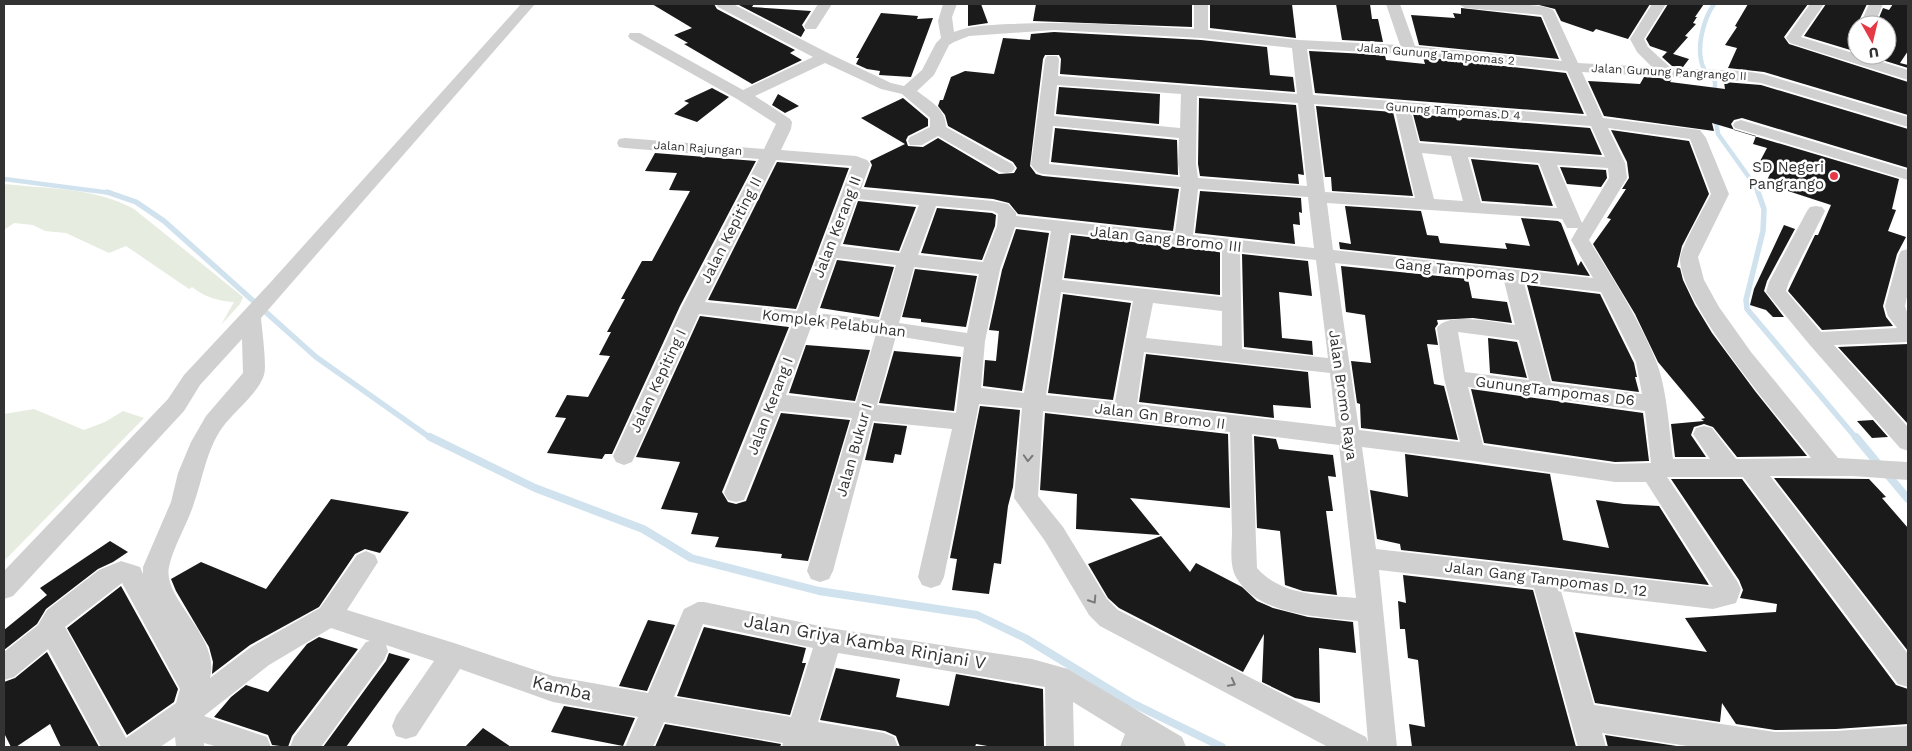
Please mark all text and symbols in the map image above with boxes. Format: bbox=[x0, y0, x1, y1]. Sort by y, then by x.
north arrow bbox=[1847, 15, 1897, 65]
street label: Jalan Gunung Tampomas 2 bbox=[1356, 40, 1516, 68]
text: U bbox=[1868, 44, 1880, 61]
street label: Jalan Gunung Pangrango II bbox=[1591, 61, 1747, 83]
street label: Gunung Tampomas.D 4 bbox=[1385, 99, 1521, 123]
street label: Jalan Rajungan bbox=[653, 138, 743, 158]
place label: SD Negeri Pangrango bbox=[1748, 158, 1824, 193]
marker: SD Negeri Pangrango bbox=[1828, 170, 1840, 182]
street label: Jalan Kerang II bbox=[809, 173, 865, 281]
street label: Jalan Kepiting II bbox=[696, 174, 766, 286]
street label: Jalan Gang Bromo III bbox=[1089, 222, 1243, 256]
street label: Gang Tampomas D2 bbox=[1394, 254, 1540, 288]
street label: Komplek Pelabuhan bbox=[761, 305, 907, 341]
street label: Jalan Kepiting I bbox=[626, 326, 690, 436]
street label: Jalan Bromo Raya bbox=[1325, 329, 1361, 462]
street label: Jalan Kerang I bbox=[743, 355, 797, 457]
street label: GunungTampomas D6 bbox=[1474, 372, 1636, 410]
street label: Jalan Gn Bromo II bbox=[1094, 399, 1226, 433]
street label: Jalan Bukur I bbox=[832, 401, 876, 499]
one-way arrow bbox=[1023, 455, 1034, 463]
street label: Jalan Gang Tampomas D. 12 bbox=[1444, 558, 1648, 600]
one-way arrow bbox=[1087, 595, 1096, 604]
street label: Jalan Griya Kamba Rinjani V bbox=[743, 610, 988, 673]
street label: Kamba bbox=[530, 670, 594, 705]
one-way arrow bbox=[1226, 677, 1235, 687]

